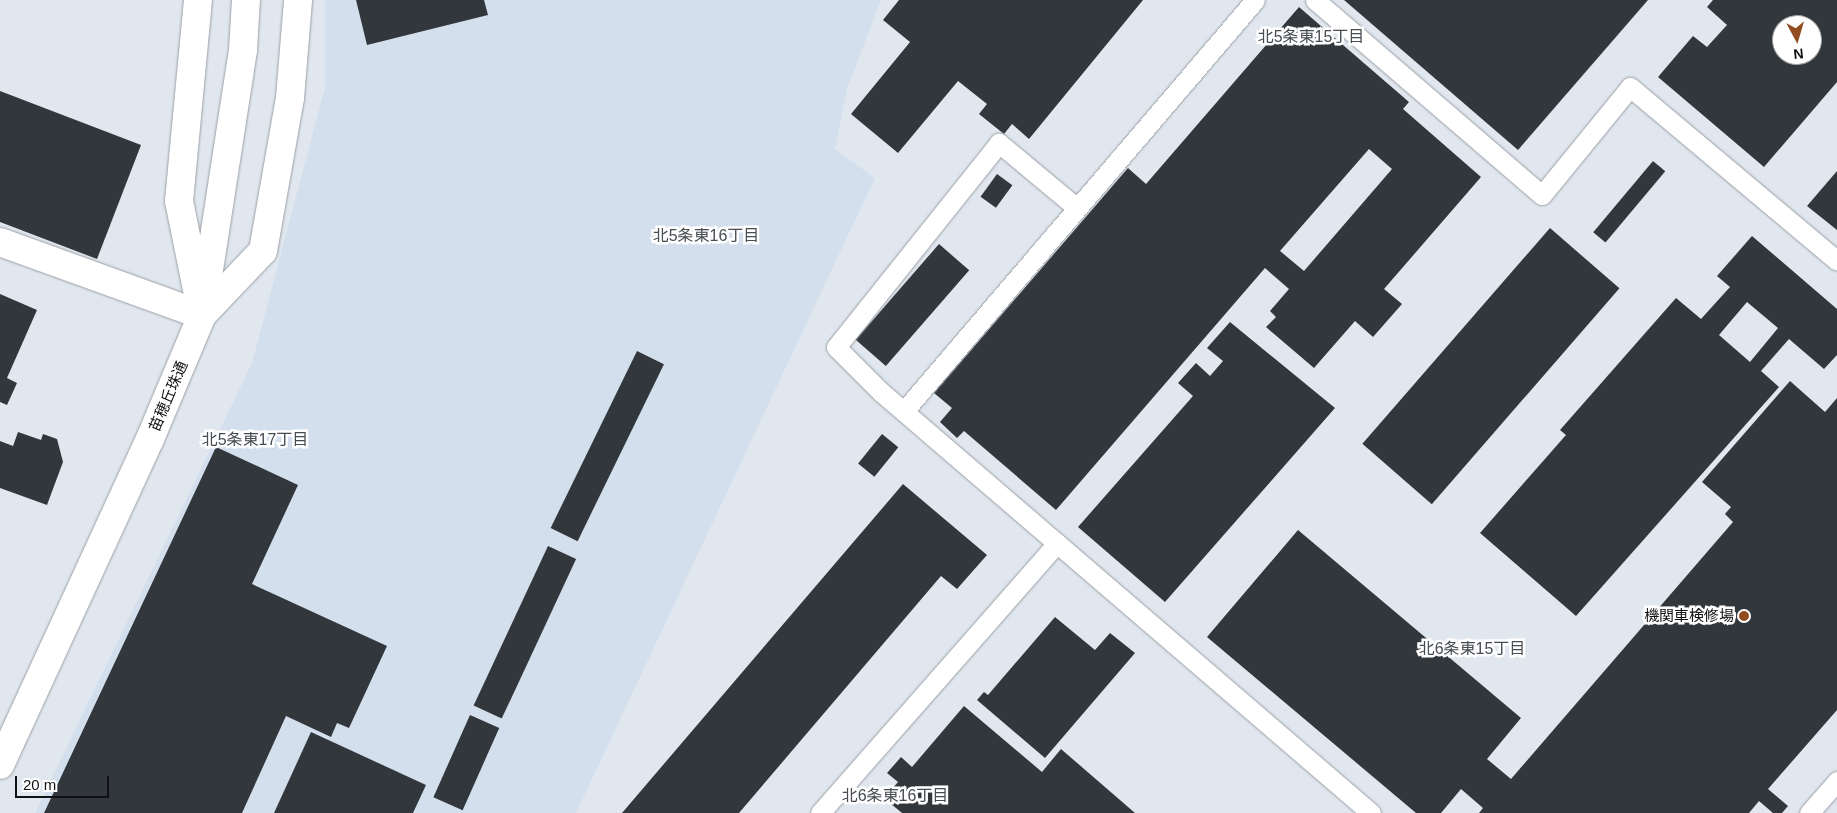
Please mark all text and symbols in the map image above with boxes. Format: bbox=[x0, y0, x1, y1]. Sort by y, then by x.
north arrow bbox=[1772, 15, 1822, 65]
district label: 北5条東15丁目 bbox=[1258, 27, 1364, 47]
text: N bbox=[1793, 45, 1804, 62]
district label: 北5条東16丁目 bbox=[653, 226, 759, 246]
street label: 苗穂丘珠通 bbox=[145, 358, 191, 434]
district label: 北5条東17丁目 bbox=[202, 430, 308, 450]
place label: 機関車検修場 bbox=[1644, 607, 1734, 625]
marker: 機関車検修場 bbox=[1738, 610, 1750, 622]
district label: 北6条東15丁目 bbox=[1419, 639, 1525, 659]
scale bar bbox=[18, 766, 111, 798]
text: 20 m bbox=[23, 776, 56, 793]
district label: 北6条東16丁目 bbox=[842, 786, 948, 806]

